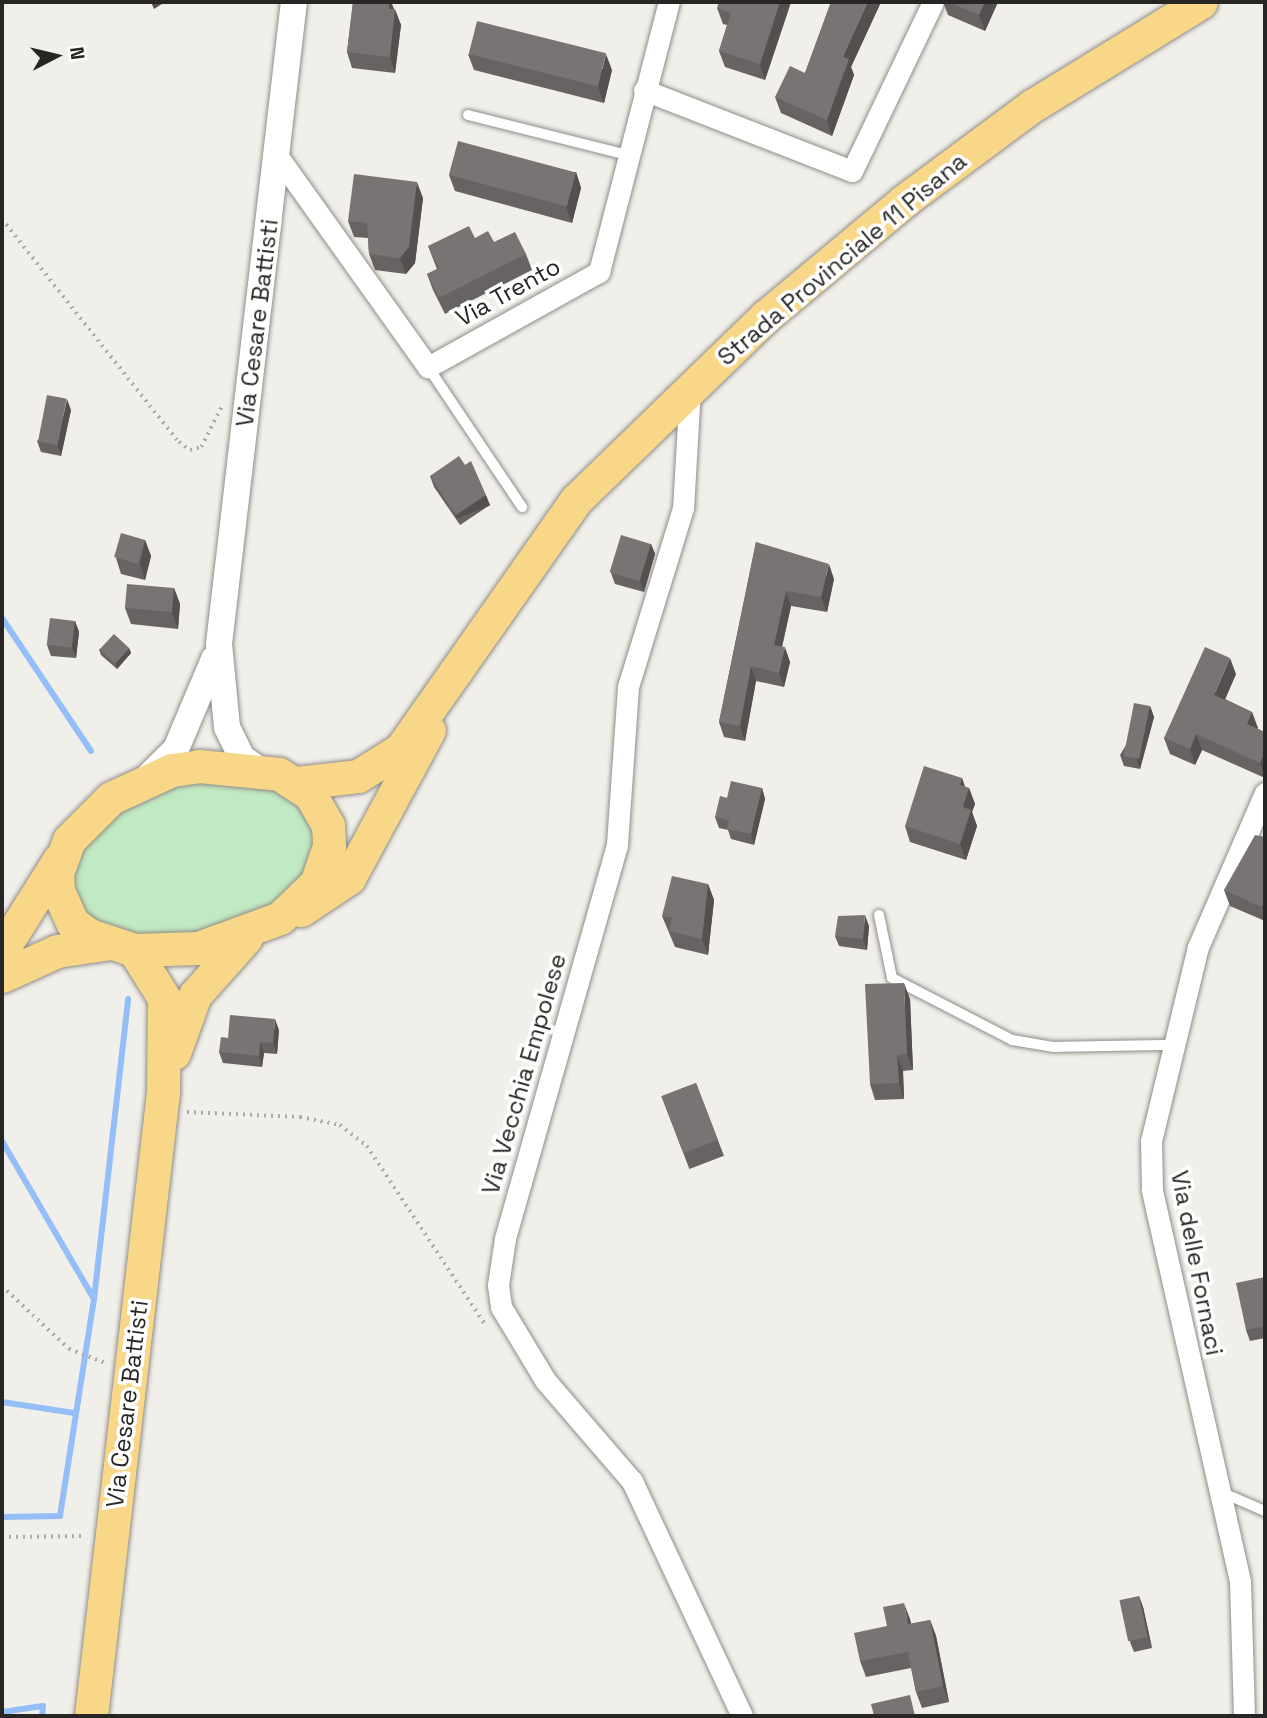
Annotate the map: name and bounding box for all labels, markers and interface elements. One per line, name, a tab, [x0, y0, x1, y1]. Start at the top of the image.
north arrow	[21, 21, 91, 91]
text: N	[64, 46, 91, 61]
street label: Strada Provinciale 11 Pisana	[712, 146, 972, 372]
street label: Via Cesare Battisti	[230, 217, 284, 429]
street label: Via Trento	[450, 251, 566, 333]
street label: Via Vecchia Empolese	[476, 950, 572, 1198]
street label: Via delle Fornaci	[1165, 1168, 1229, 1358]
street label: Via Cesare Battisti	[100, 1298, 154, 1510]

